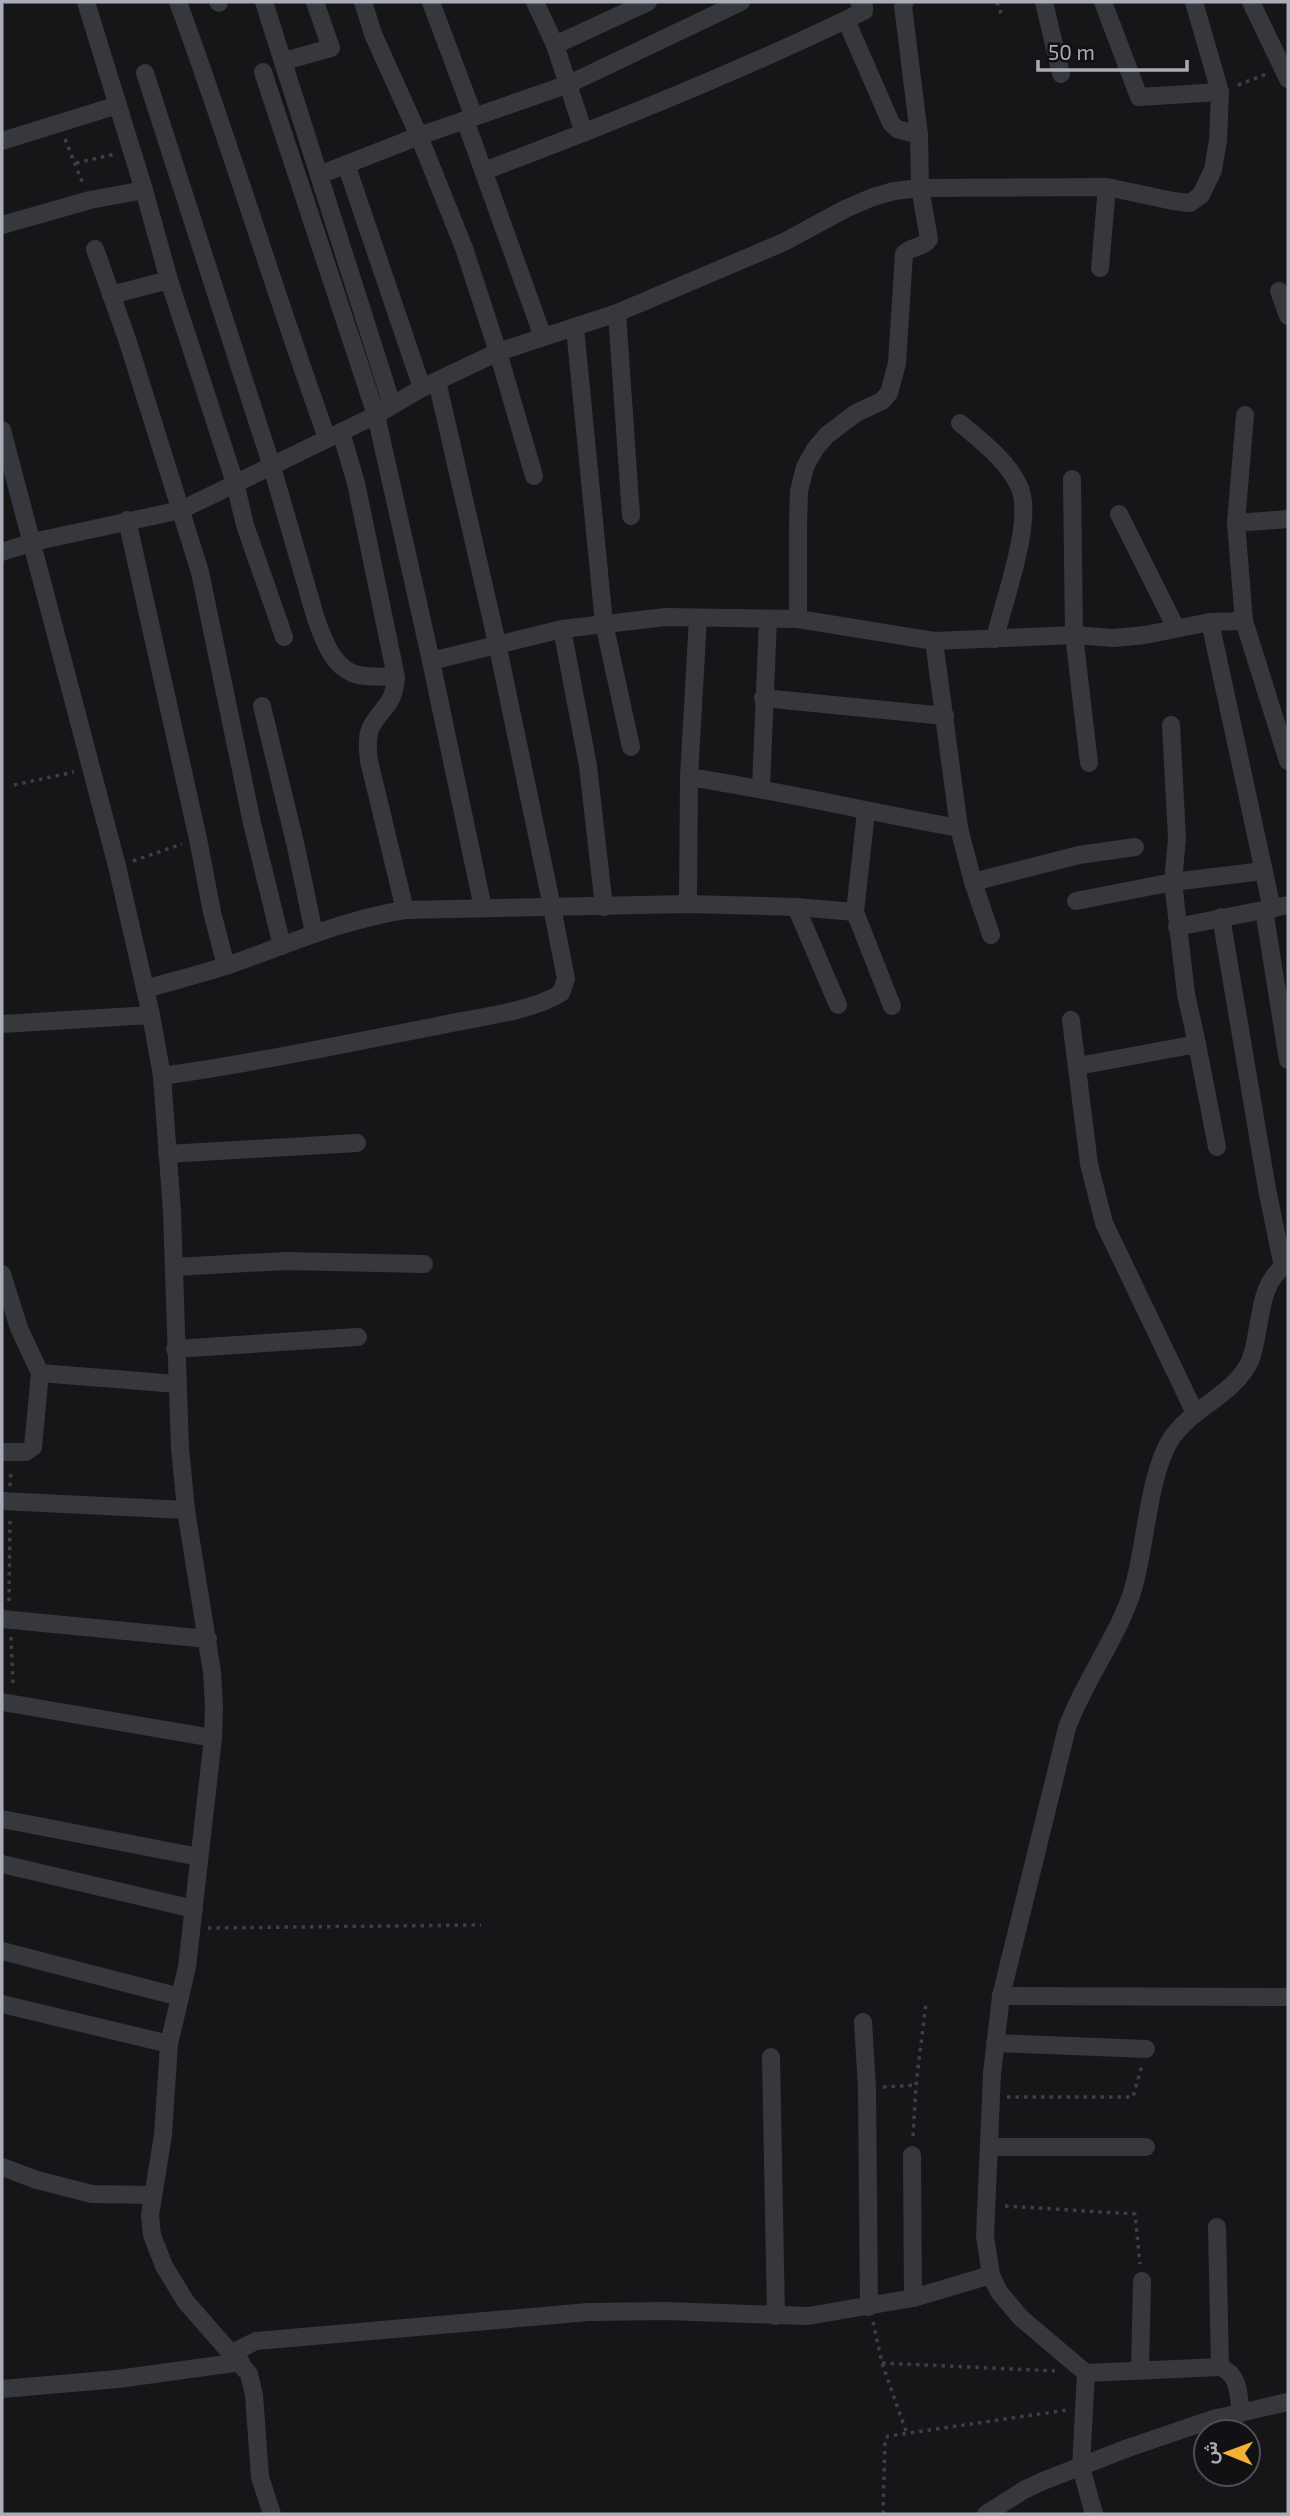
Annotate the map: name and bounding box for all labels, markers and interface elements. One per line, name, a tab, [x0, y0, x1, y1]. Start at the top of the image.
scale bar	[1038, 28, 1187, 72]
text: 50 m	[1048, 39, 1095, 64]
north arrow	[1192, 2418, 1262, 2488]
text: ش	[1198, 2441, 1222, 2464]

